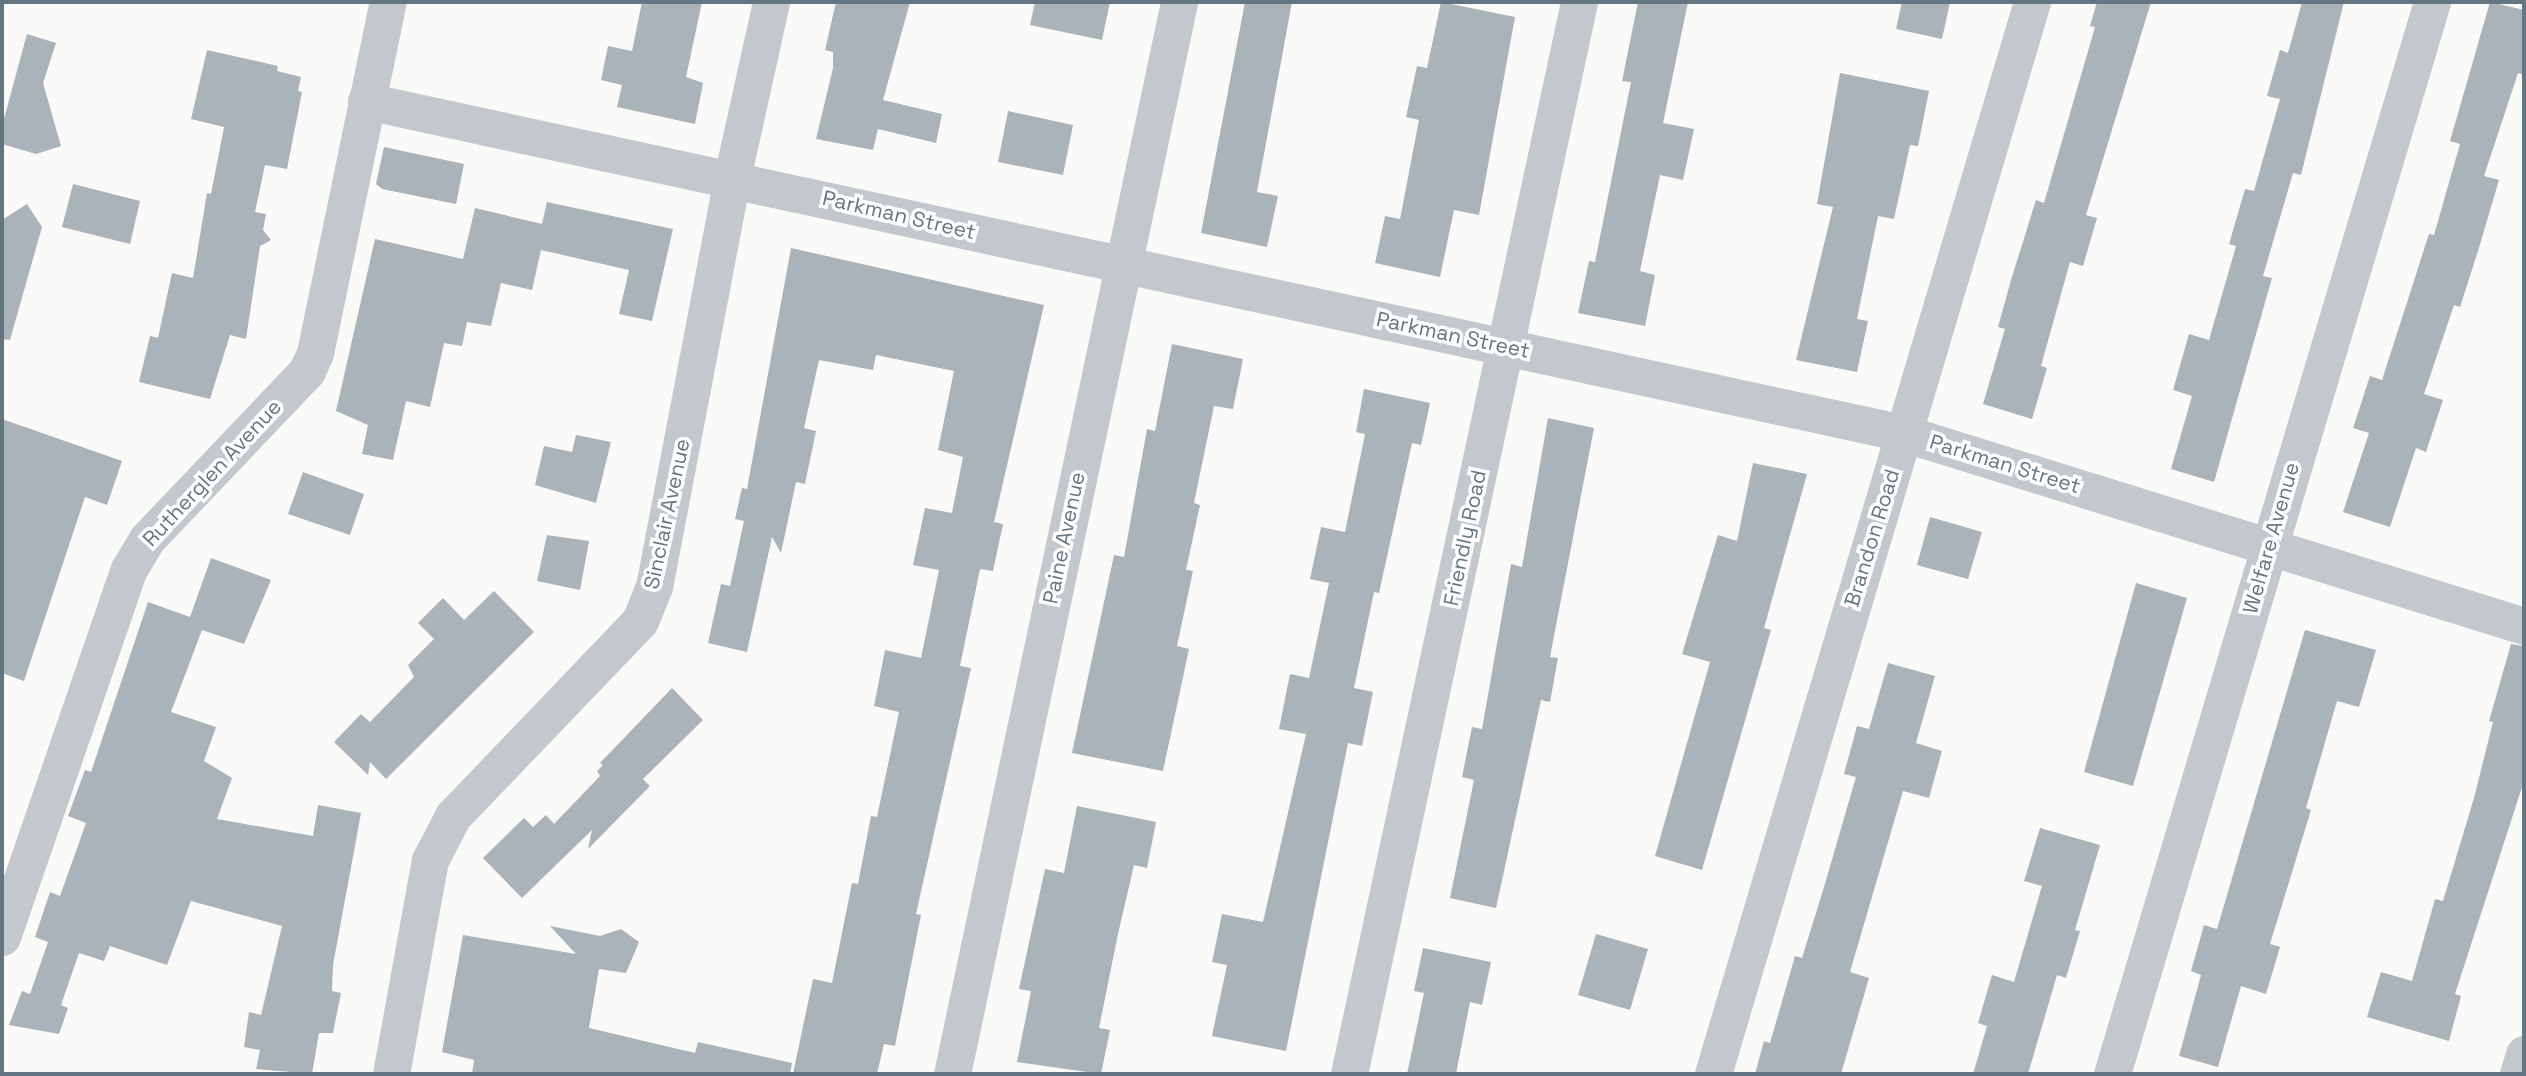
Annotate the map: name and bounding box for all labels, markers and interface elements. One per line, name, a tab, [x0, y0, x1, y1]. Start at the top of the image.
street label: Parkman Street	[820, 185, 978, 245]
street label: Parkman Street	[1374, 306, 1532, 364]
street label: Rutherglen Avenue	[137, 394, 287, 552]
street label: Parkman Street	[1927, 429, 2083, 499]
street label: Sinclair Avenue	[639, 436, 695, 592]
street label: Welfare Avenue	[2237, 459, 2305, 617]
street label: Brandon Road	[1839, 466, 1905, 610]
street label: Friendly Road	[1438, 468, 1492, 608]
street label: Paine Avenue	[1038, 470, 1090, 606]

